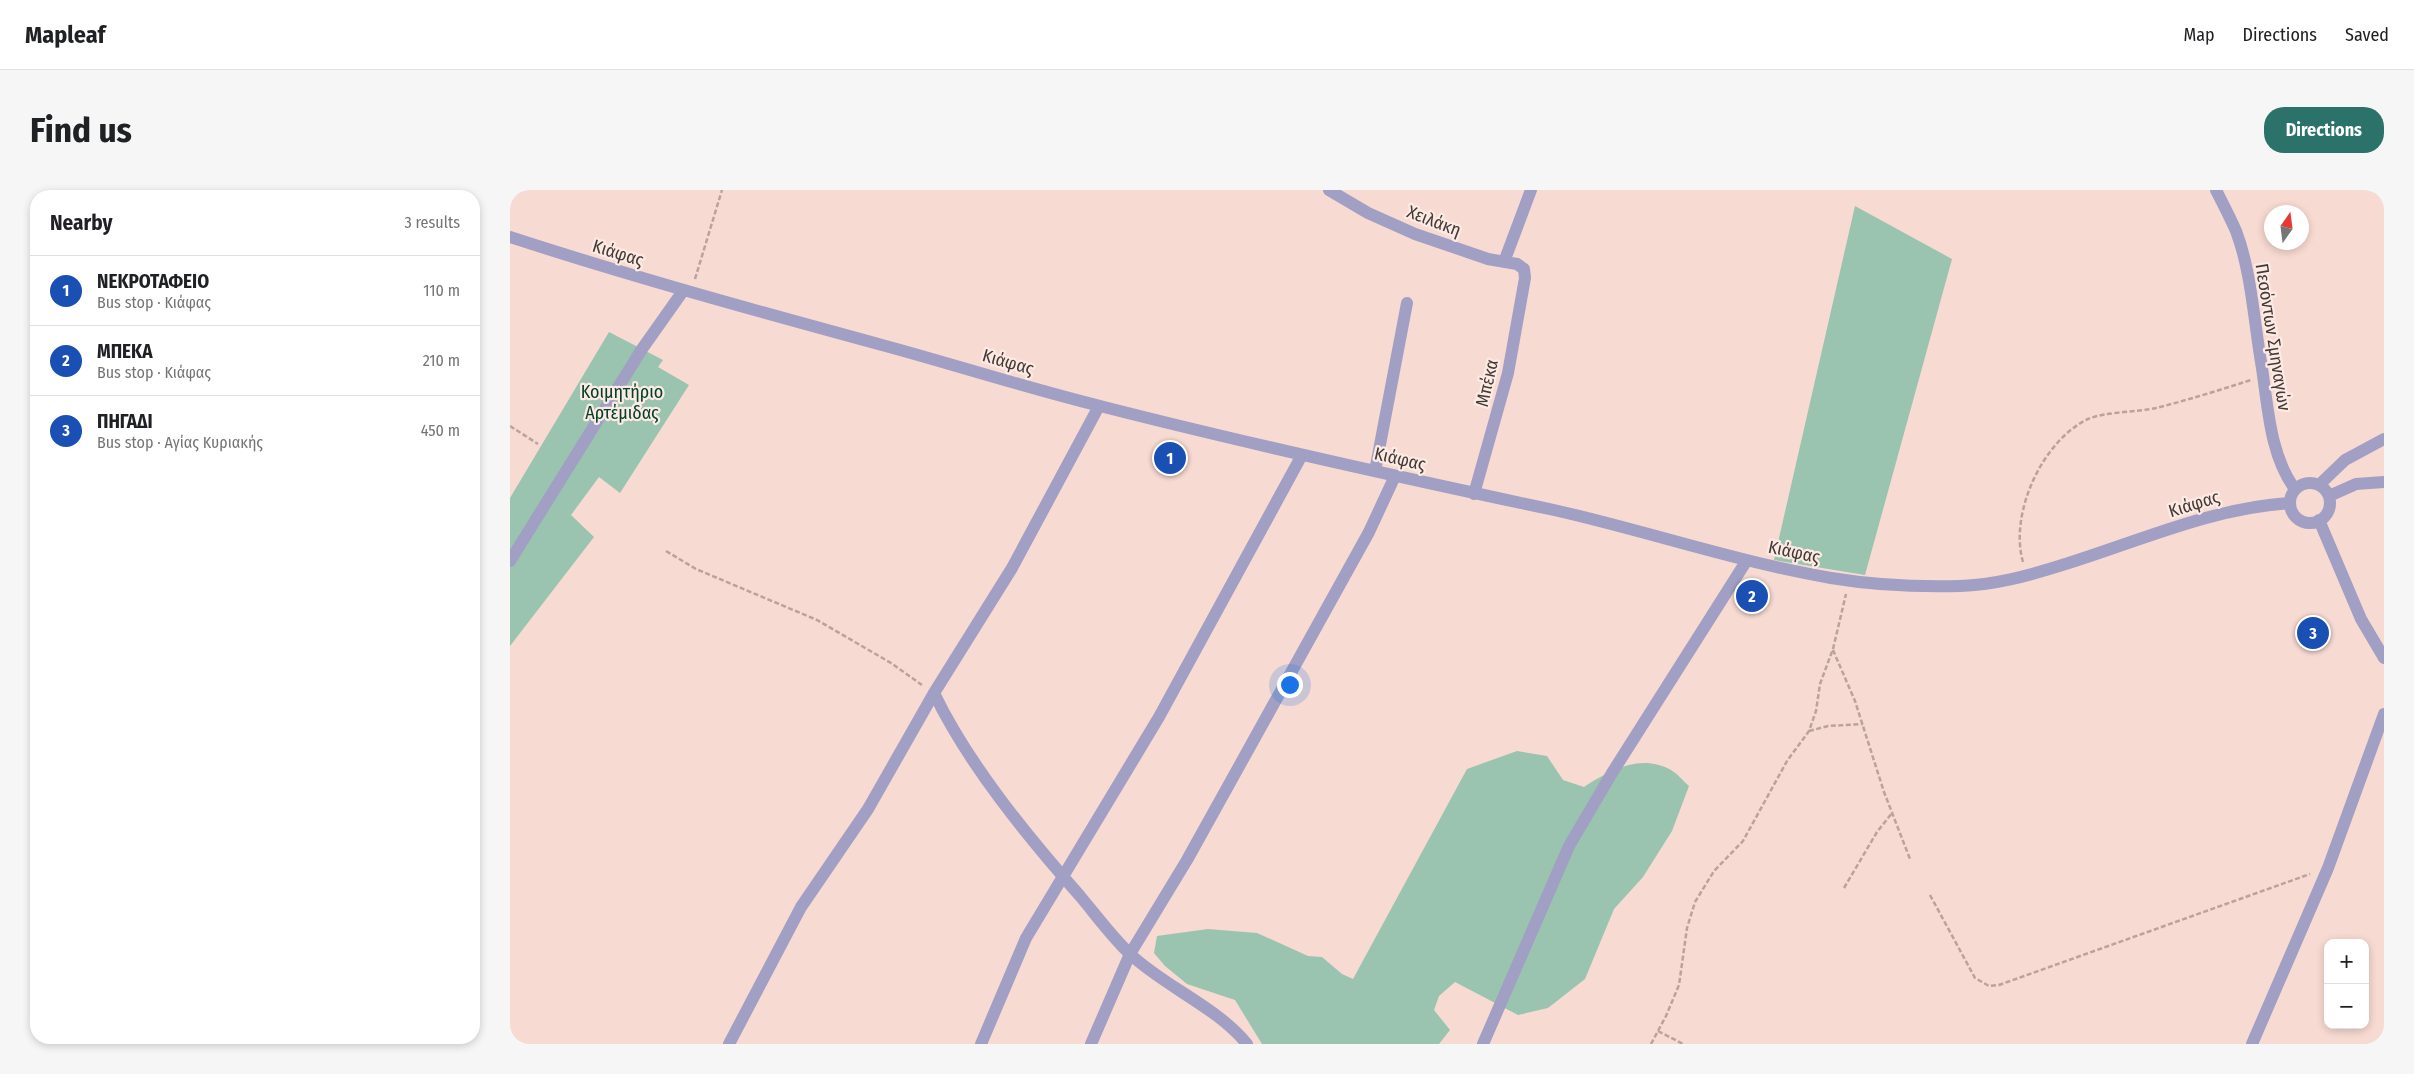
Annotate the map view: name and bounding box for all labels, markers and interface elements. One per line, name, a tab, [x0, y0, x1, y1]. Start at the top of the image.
text: Mapleaf	[25, 21, 105, 49]
text: Map	[2183, 24, 2215, 46]
text: Directions	[2243, 24, 2317, 46]
text: Saved	[2345, 24, 2389, 46]
button: Directions	[2264, 107, 2384, 153]
text: Find us	[30, 109, 132, 151]
street label: Χειλάκη	[1404, 201, 1464, 241]
north arrow	[2264, 205, 2309, 250]
text: Nearby	[50, 210, 112, 236]
text: 3 results	[404, 213, 460, 232]
street label: Κιάφας	[590, 235, 647, 271]
street label: Πεσόντων Σμηναγών	[2250, 262, 2296, 412]
text: ΝΕΚΡΟΤΑΦΕΙΟ	[97, 270, 209, 293]
text: 1	[63, 281, 69, 300]
text: 110 m	[423, 281, 460, 300]
text: Bus stop · Κιάφας	[97, 293, 211, 312]
text: ΜΠΕΚΑ	[97, 340, 152, 363]
street label: Κιάφας	[980, 344, 1037, 380]
text: 2	[62, 351, 70, 370]
text: 210 m	[423, 351, 460, 370]
street label: Μπέκα	[1471, 357, 1503, 409]
text: Bus stop · Κιάφας	[97, 363, 211, 382]
park label: Κοιμητήριο Αρτέμιδας	[581, 381, 663, 424]
text: ΠΗΓΑΔΙ	[97, 410, 153, 433]
text: 3	[62, 421, 70, 440]
text: 450 m	[421, 421, 460, 440]
text: Bus stop · Αγίας Κυριακής	[97, 433, 263, 452]
pin: 1	[1154, 439, 1186, 477]
street label: Κιάφας	[1372, 442, 1428, 476]
street label: Κιάφας	[2166, 486, 2223, 522]
street label: Κιάφας	[1766, 536, 1822, 568]
pin: 2	[1736, 577, 1768, 615]
pin: 3	[2297, 614, 2329, 652]
your location	[1277, 672, 1303, 698]
map controls	[2324, 939, 2369, 1029]
button: +	[2324, 939, 2369, 984]
button: −	[2324, 984, 2369, 1029]

